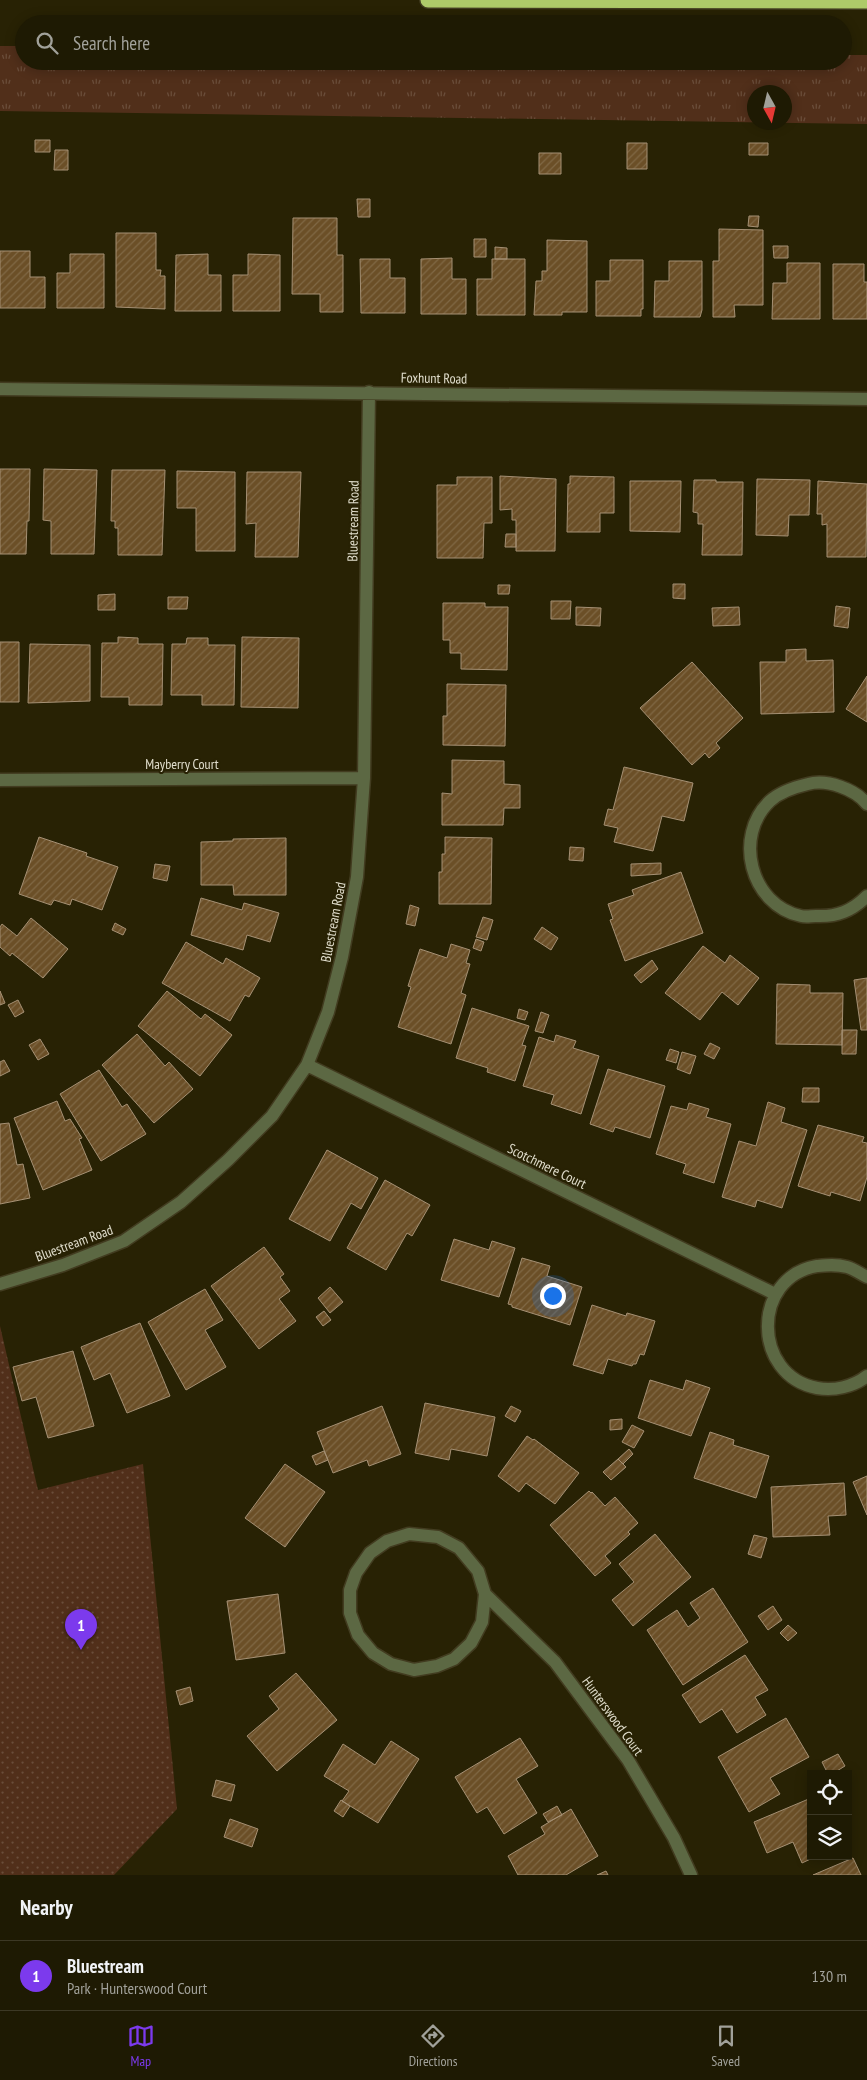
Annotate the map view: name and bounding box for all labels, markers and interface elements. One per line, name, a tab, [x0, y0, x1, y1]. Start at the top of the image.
search box	[15, 15, 852, 70]
icon: search	[33, 29, 61, 57]
text: Search here	[73, 31, 150, 55]
north arrow	[747, 85, 792, 130]
street label: Foxhunt Road	[401, 368, 467, 388]
street label: Bluestream Road	[343, 480, 363, 562]
street label: Mayberry Court	[145, 755, 219, 773]
street label: Bluestream Road	[316, 880, 350, 964]
street label: Scotchmere Court	[505, 1139, 589, 1193]
street label: Bluestream Road	[33, 1221, 115, 1265]
your location	[540, 1283, 566, 1309]
pin: 1	[65, 1609, 97, 1650]
street label: Hunterswood Court	[578, 1673, 648, 1759]
map controls	[807, 1770, 852, 1860]
button: locate	[807, 1770, 852, 1815]
button: layers	[807, 1815, 852, 1860]
text: Nearby	[20, 1894, 73, 1921]
text: Bluestream	[67, 1954, 144, 1978]
text: 1	[32, 1966, 40, 1986]
text: 130 m	[812, 1966, 847, 1986]
text: Park · Hunterswood Court	[67, 1978, 207, 1998]
tab: Map	[127, 2022, 155, 2070]
tab: Directions	[409, 2022, 457, 2070]
tab: Saved	[711, 2022, 740, 2070]

